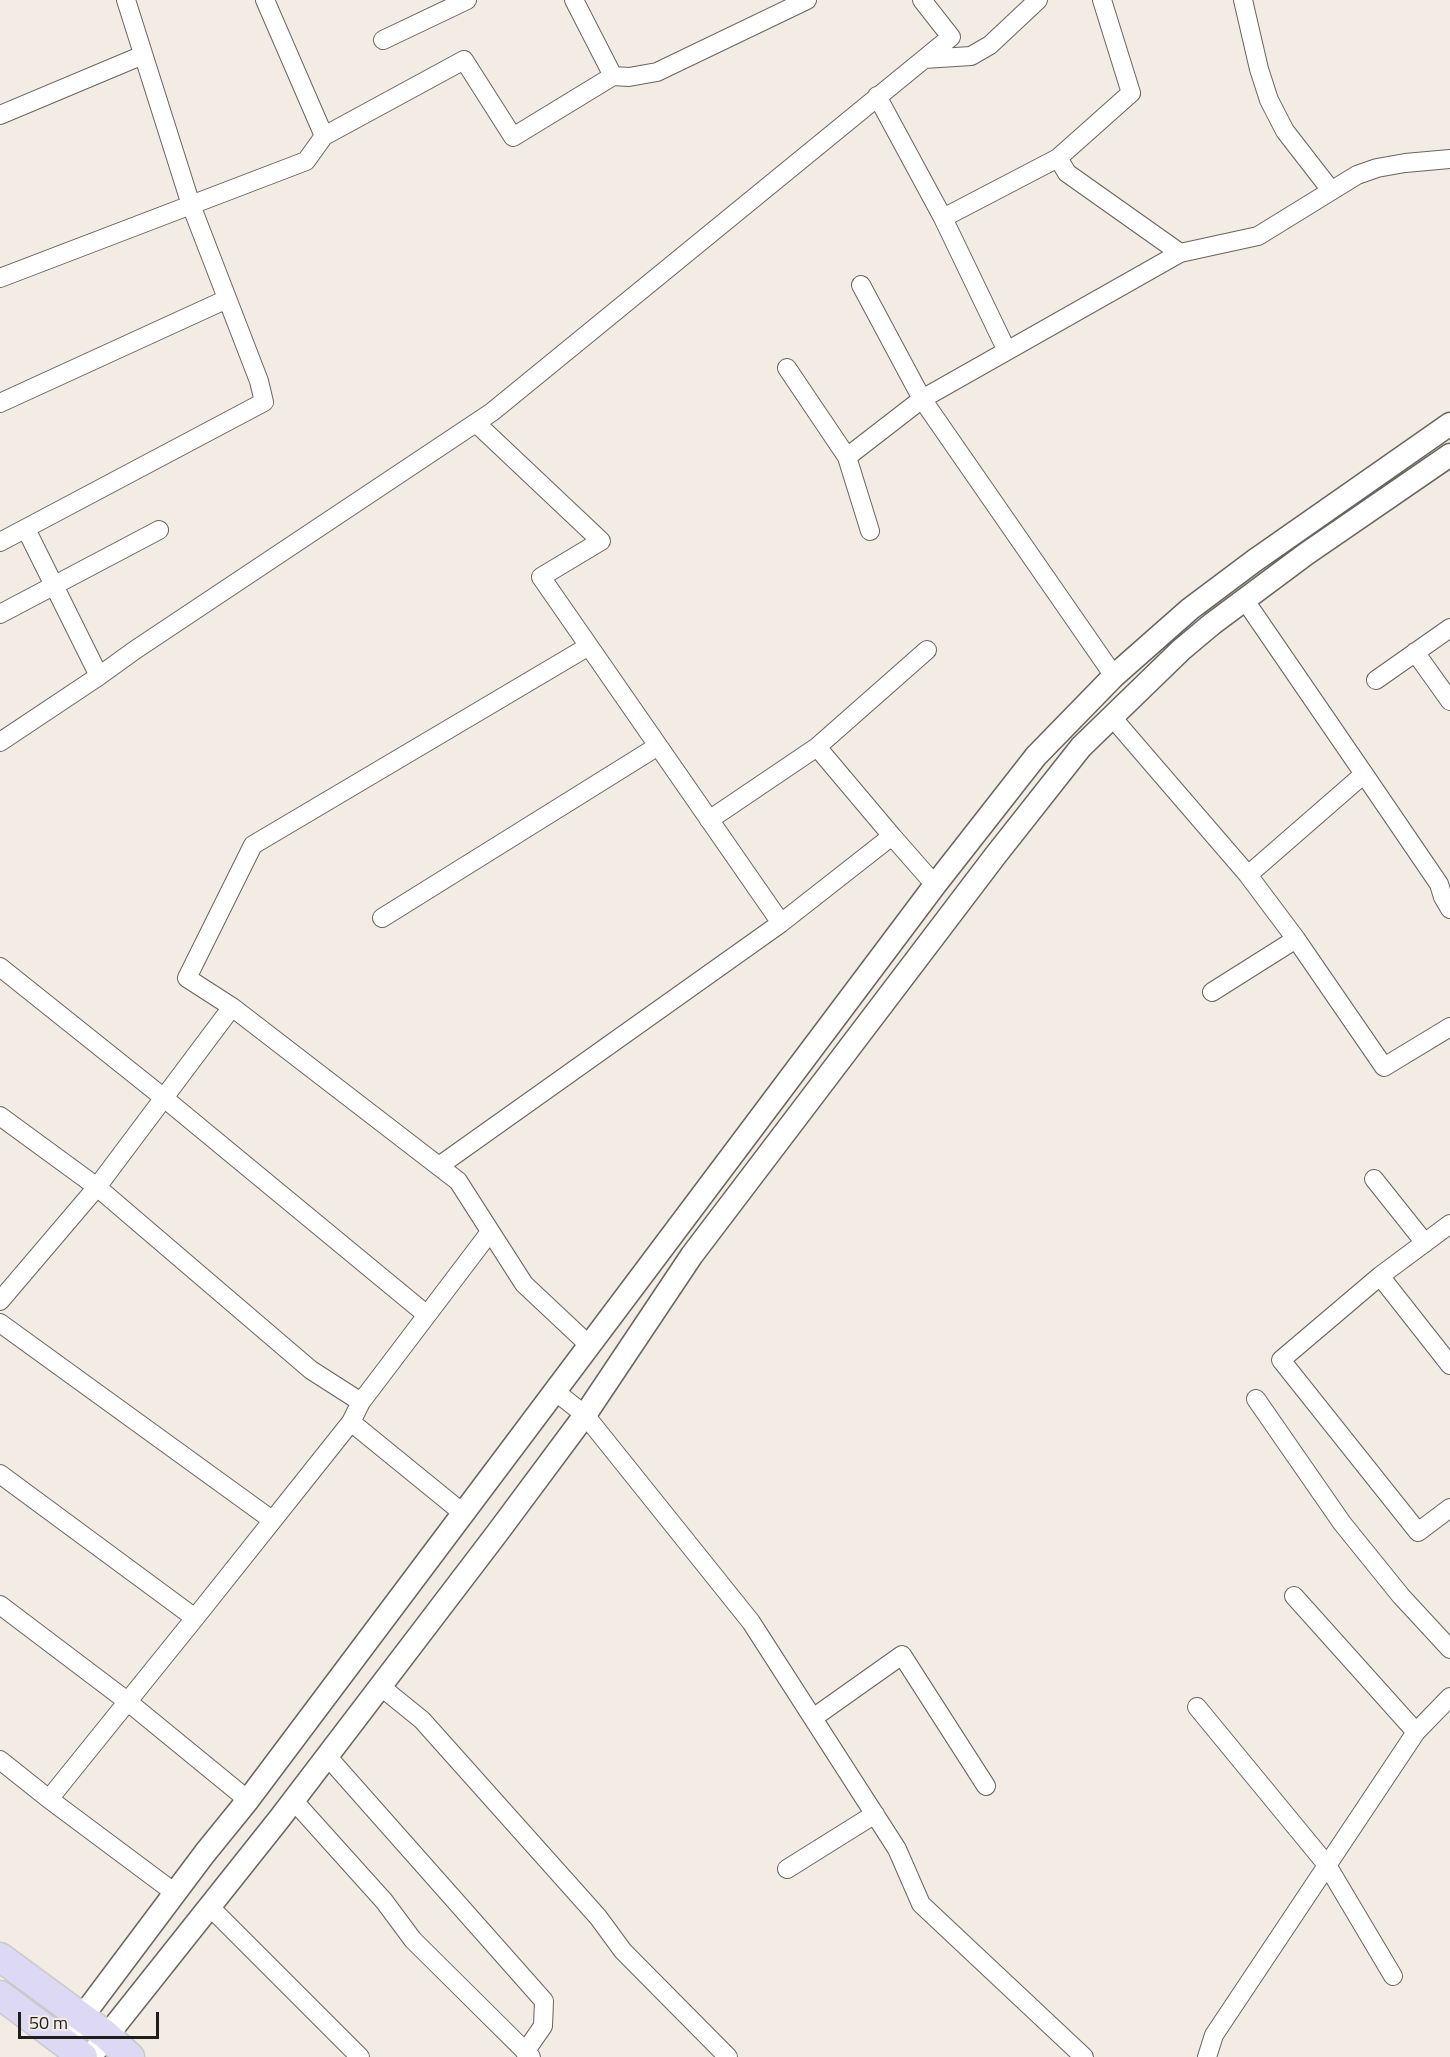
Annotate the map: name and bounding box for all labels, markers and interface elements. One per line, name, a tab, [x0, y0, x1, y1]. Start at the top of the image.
scale bar	[21, 2000, 162, 2038]
text: 50 m	[29, 2009, 68, 2036]

